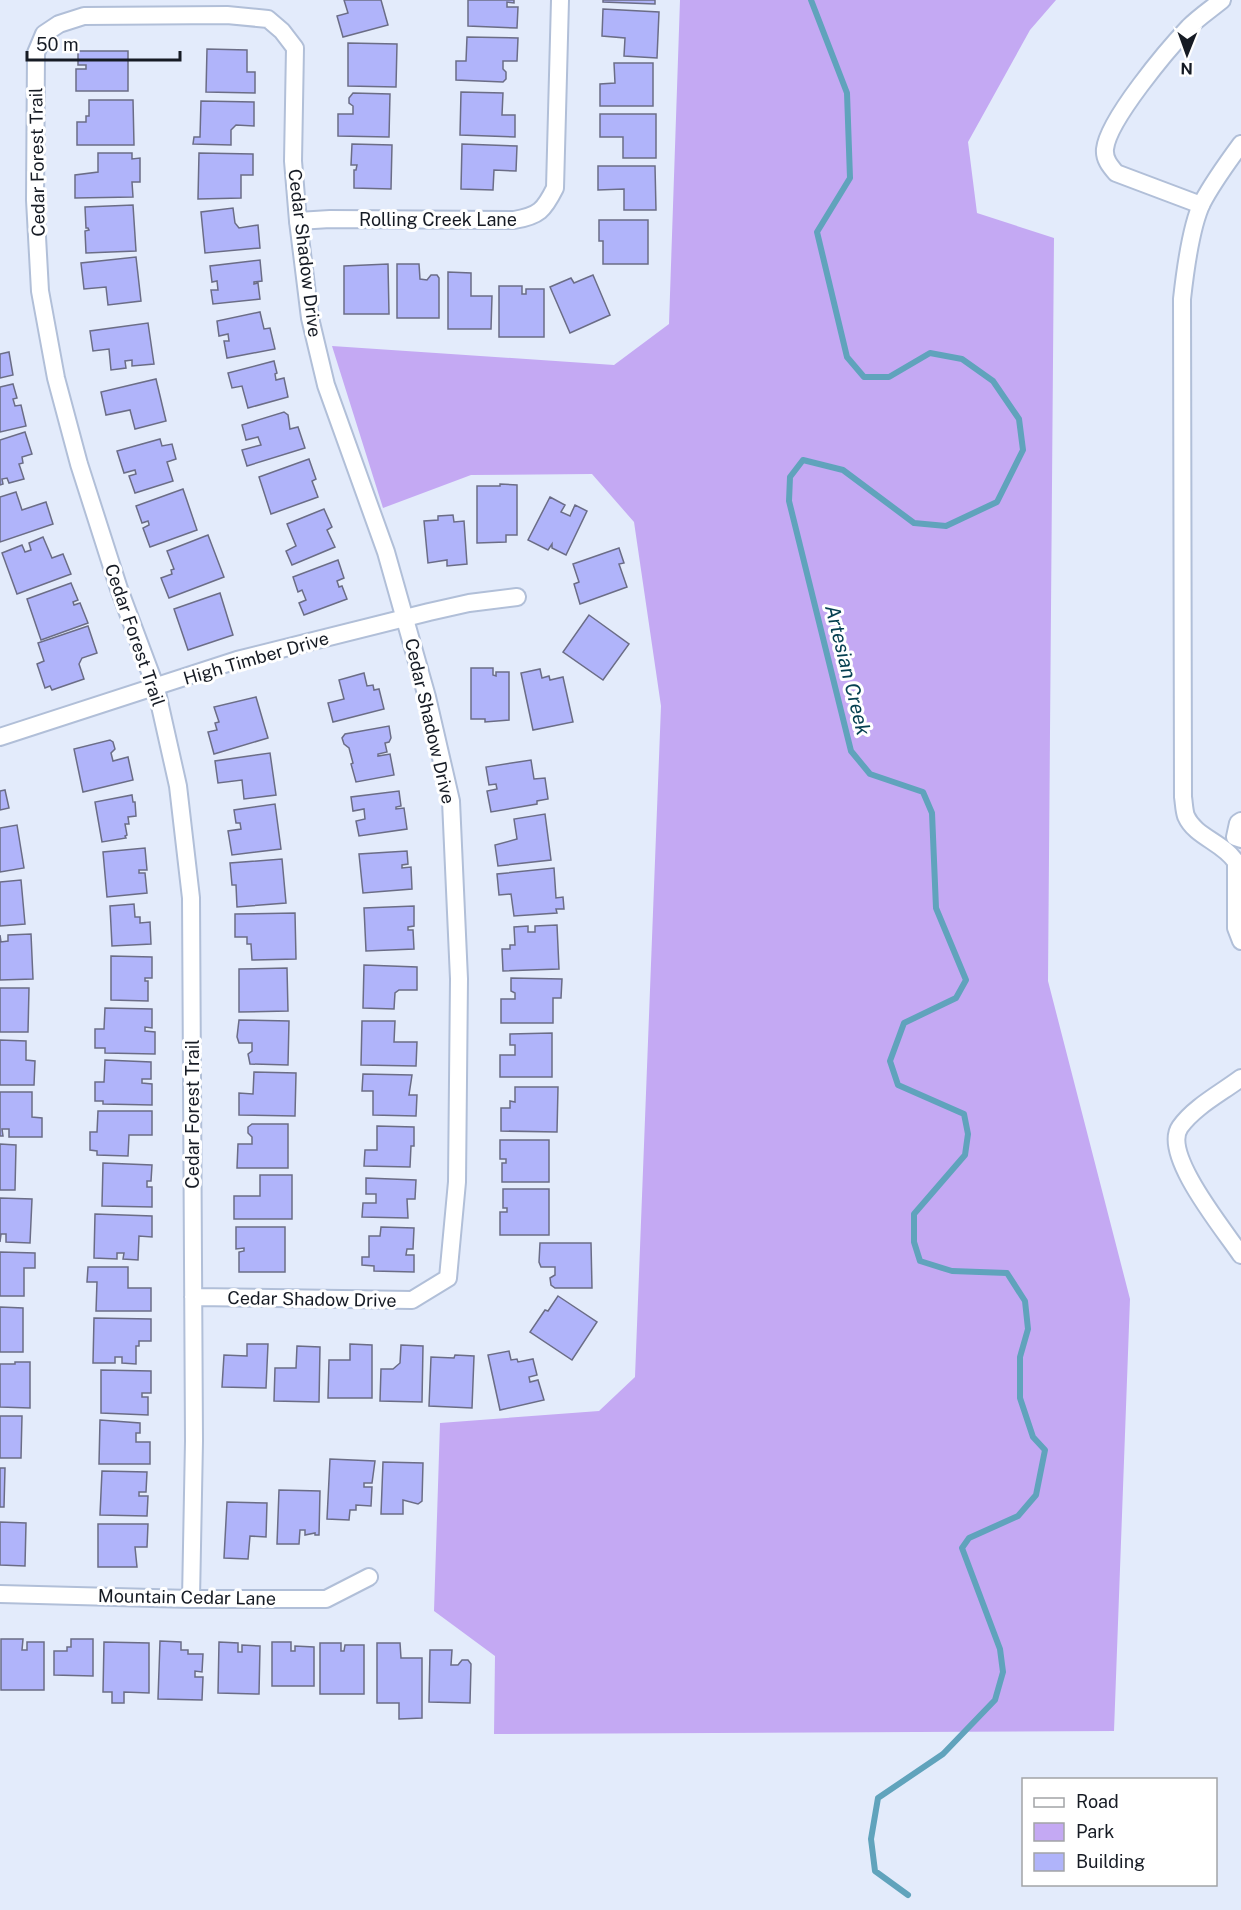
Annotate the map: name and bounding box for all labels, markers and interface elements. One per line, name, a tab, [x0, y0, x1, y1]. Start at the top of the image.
scale bar	[27, 24, 180, 62]
north arrow	[1157, 24, 1217, 84]
text: 50 m	[36, 34, 79, 55]
text: N	[1180, 59, 1193, 78]
street label: Cedar Forest Trail	[25, 87, 49, 237]
street label: Cedar Shadow Drive	[284, 168, 326, 338]
street label: Rolling Creek Lane	[359, 209, 517, 230]
street label: Cedar Forest Trail	[101, 561, 169, 709]
water label: Artesian Creek	[820, 602, 876, 738]
street label: High Timber Drive	[181, 627, 331, 689]
street label: Cedar Shadow Drive	[401, 636, 459, 806]
street label: Cedar Forest Trail	[182, 1039, 203, 1189]
street label: Cedar Shadow Drive	[227, 1287, 397, 1311]
street label: Mountain Cedar Lane	[98, 1585, 276, 1609]
legend	[1022, 1778, 1217, 1886]
text: Road	[1076, 1791, 1119, 1812]
text: Park	[1076, 1821, 1114, 1842]
text: Building	[1076, 1851, 1145, 1872]

